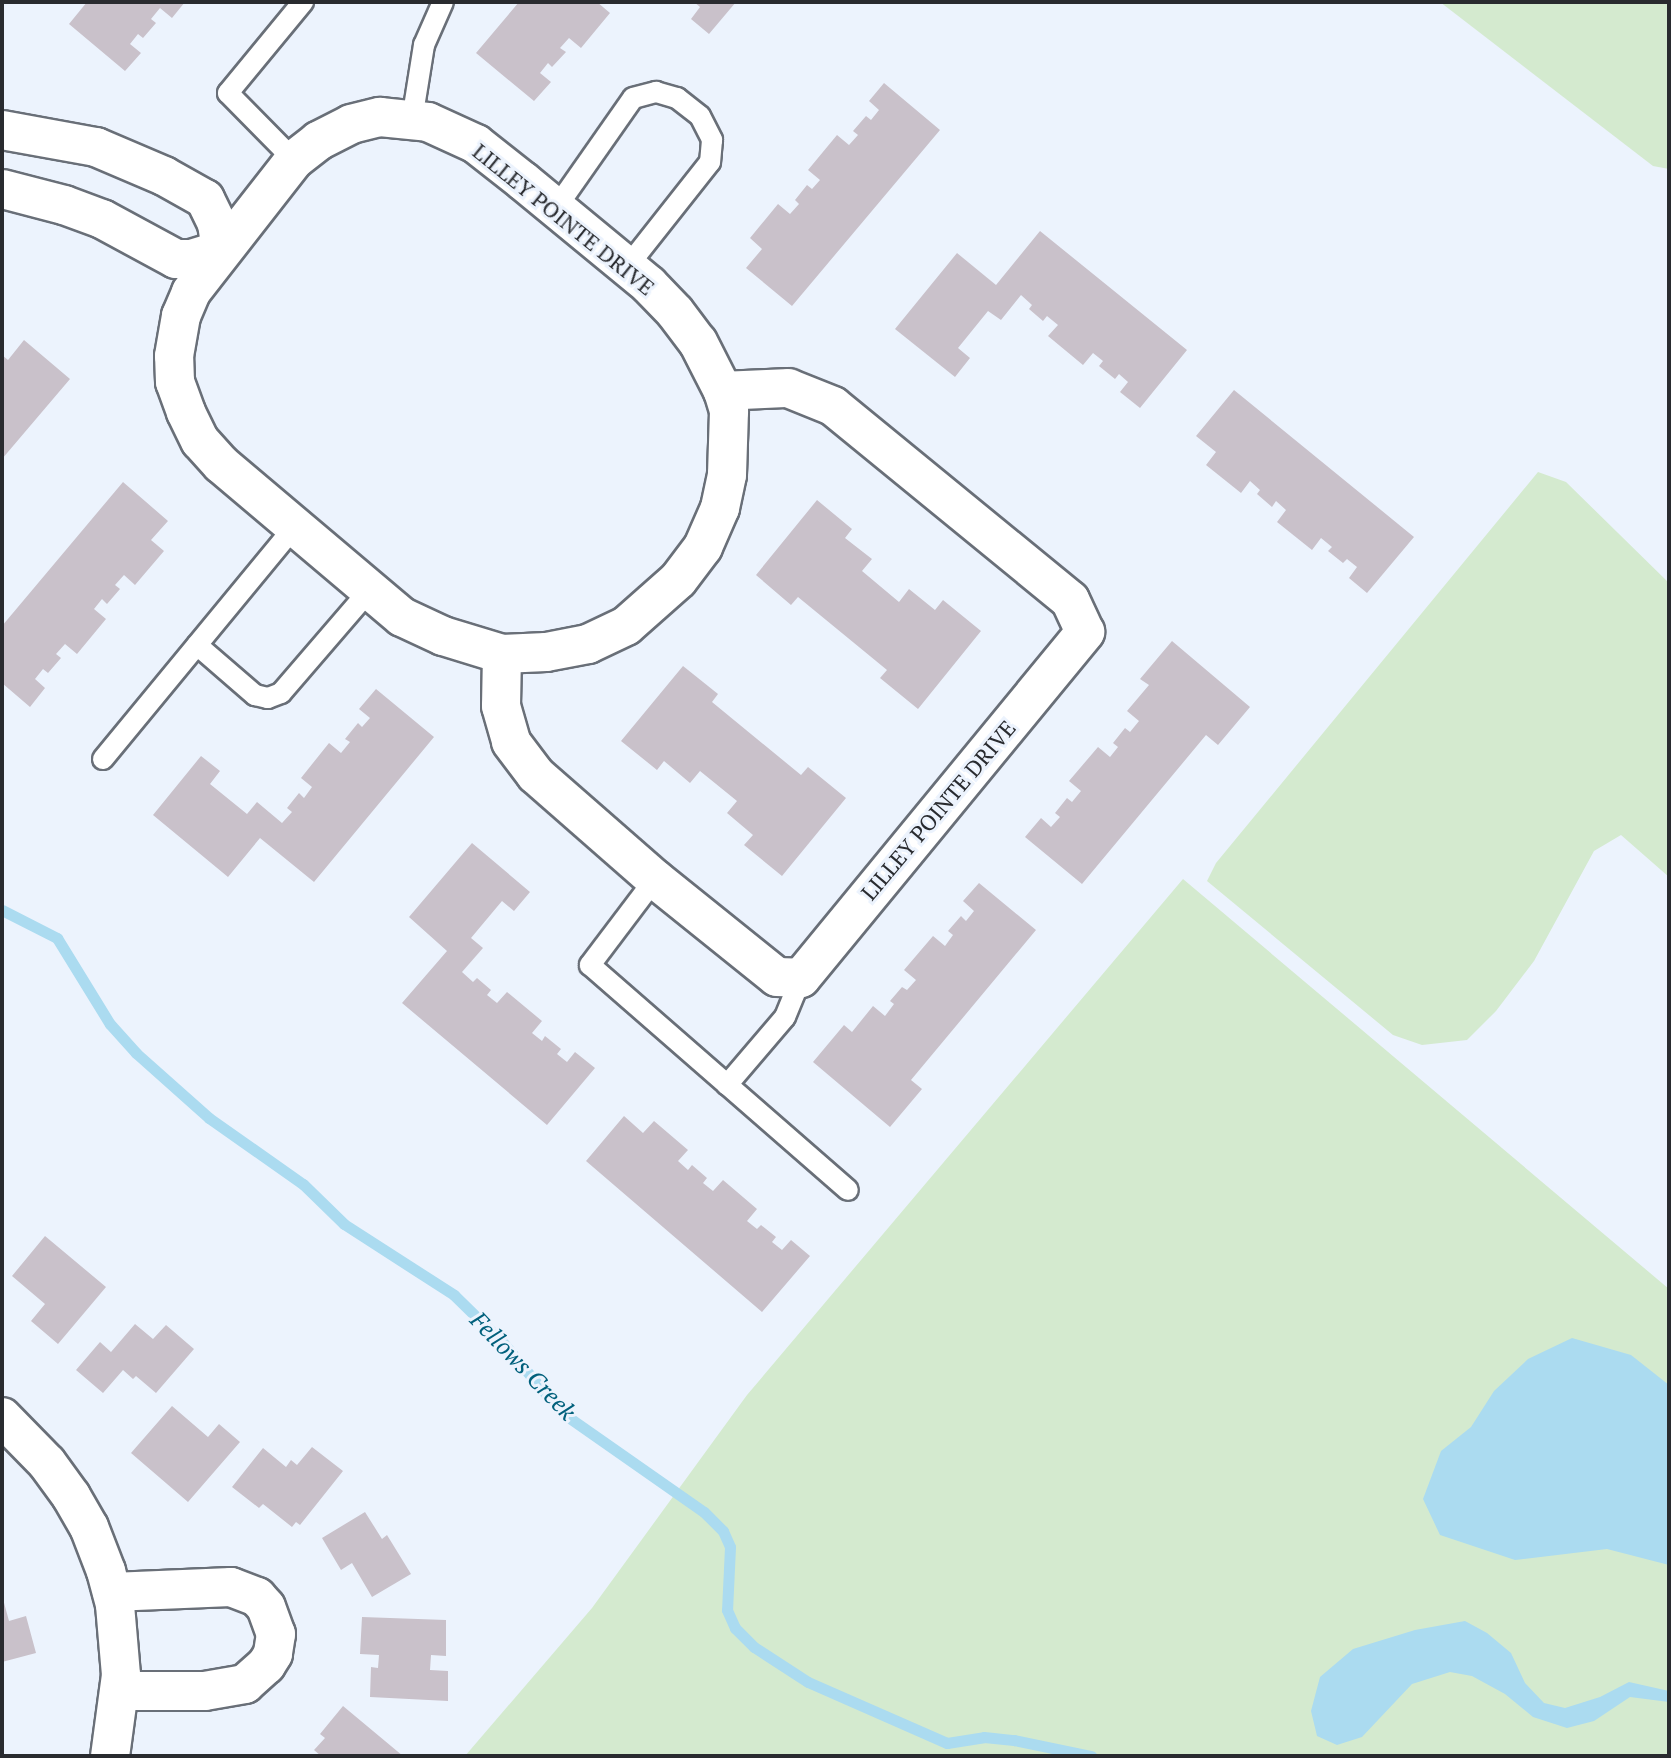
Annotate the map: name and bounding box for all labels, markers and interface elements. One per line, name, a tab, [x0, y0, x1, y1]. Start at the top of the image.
street label: LILLEY POINTE DRIVE	[468, 138, 660, 300]
street label: LILLEY POINTE DRIVE	[855, 715, 1021, 905]
water label: Fellows Creek	[464, 1306, 582, 1426]

